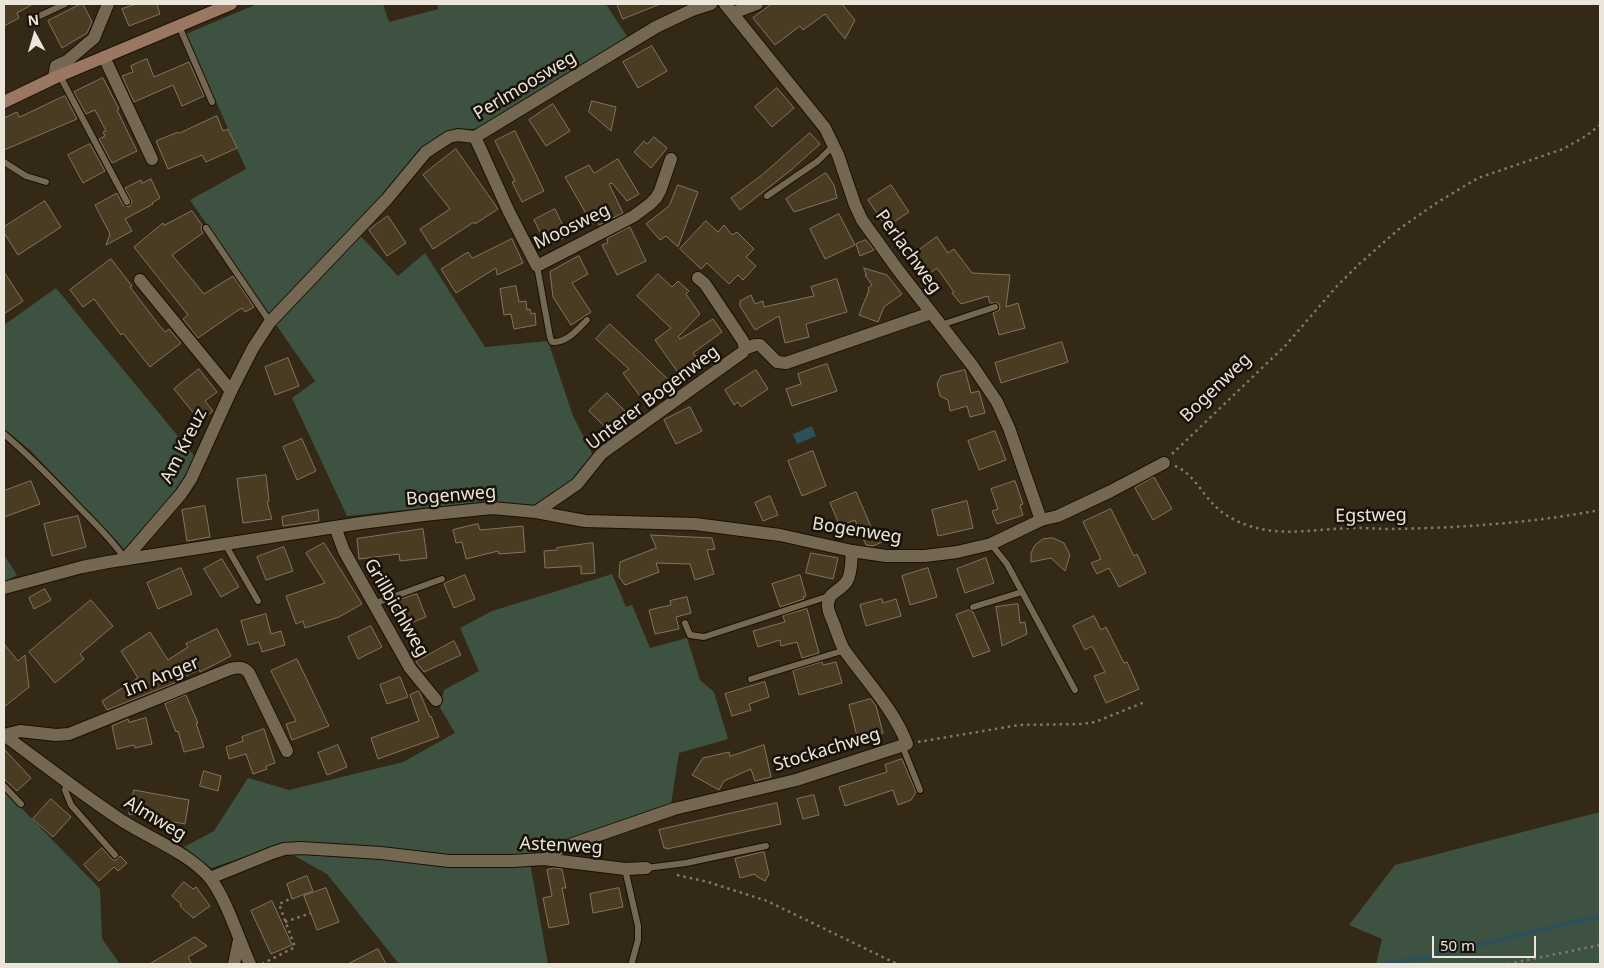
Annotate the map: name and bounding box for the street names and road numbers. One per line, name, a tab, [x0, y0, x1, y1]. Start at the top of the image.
street label: Perlmoosweg	[470, 47, 580, 125]
street label: Moosweg	[530, 199, 614, 255]
street label: Perlachweg	[870, 206, 946, 298]
street label: Unterer Bogenweg	[582, 341, 724, 455]
street label: Bogenweg	[1176, 349, 1256, 427]
street label: Am Kreuz	[156, 405, 212, 487]
street label: Bogenweg	[405, 481, 497, 511]
street label: Egstweg	[1335, 505, 1407, 527]
street label: Bogenweg	[811, 513, 903, 549]
street label: Grillbichlweg	[359, 555, 433, 661]
street label: Im Anger	[121, 652, 203, 702]
street label: Stockachweg	[771, 723, 883, 777]
street label: Almweg	[120, 792, 190, 846]
street label: Astenweg	[519, 833, 603, 859]

